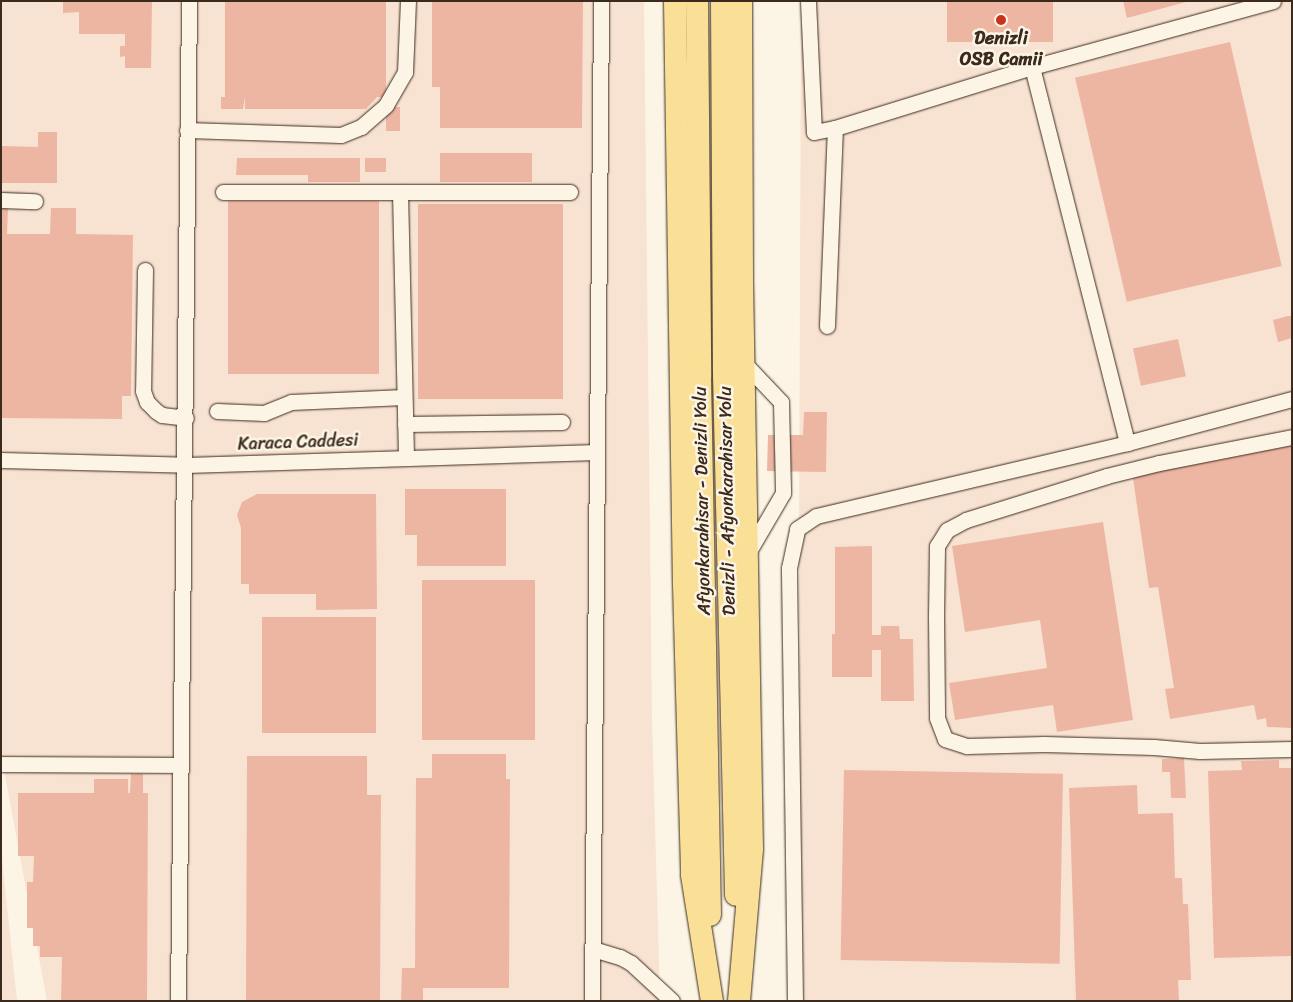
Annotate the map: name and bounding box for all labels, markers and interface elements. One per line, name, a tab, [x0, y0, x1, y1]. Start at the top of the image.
marker: Denizli OSB Camii	[995, 14, 1007, 26]
place label: Denizli OSB Camii	[959, 28, 1043, 70]
street label: Afyonkarahisar - Denizli Yolu	[689, 386, 715, 616]
street label: Denizli - Afyonkarahisar Yolu	[714, 386, 740, 616]
street label: Karaca Caddesi	[238, 429, 358, 455]

